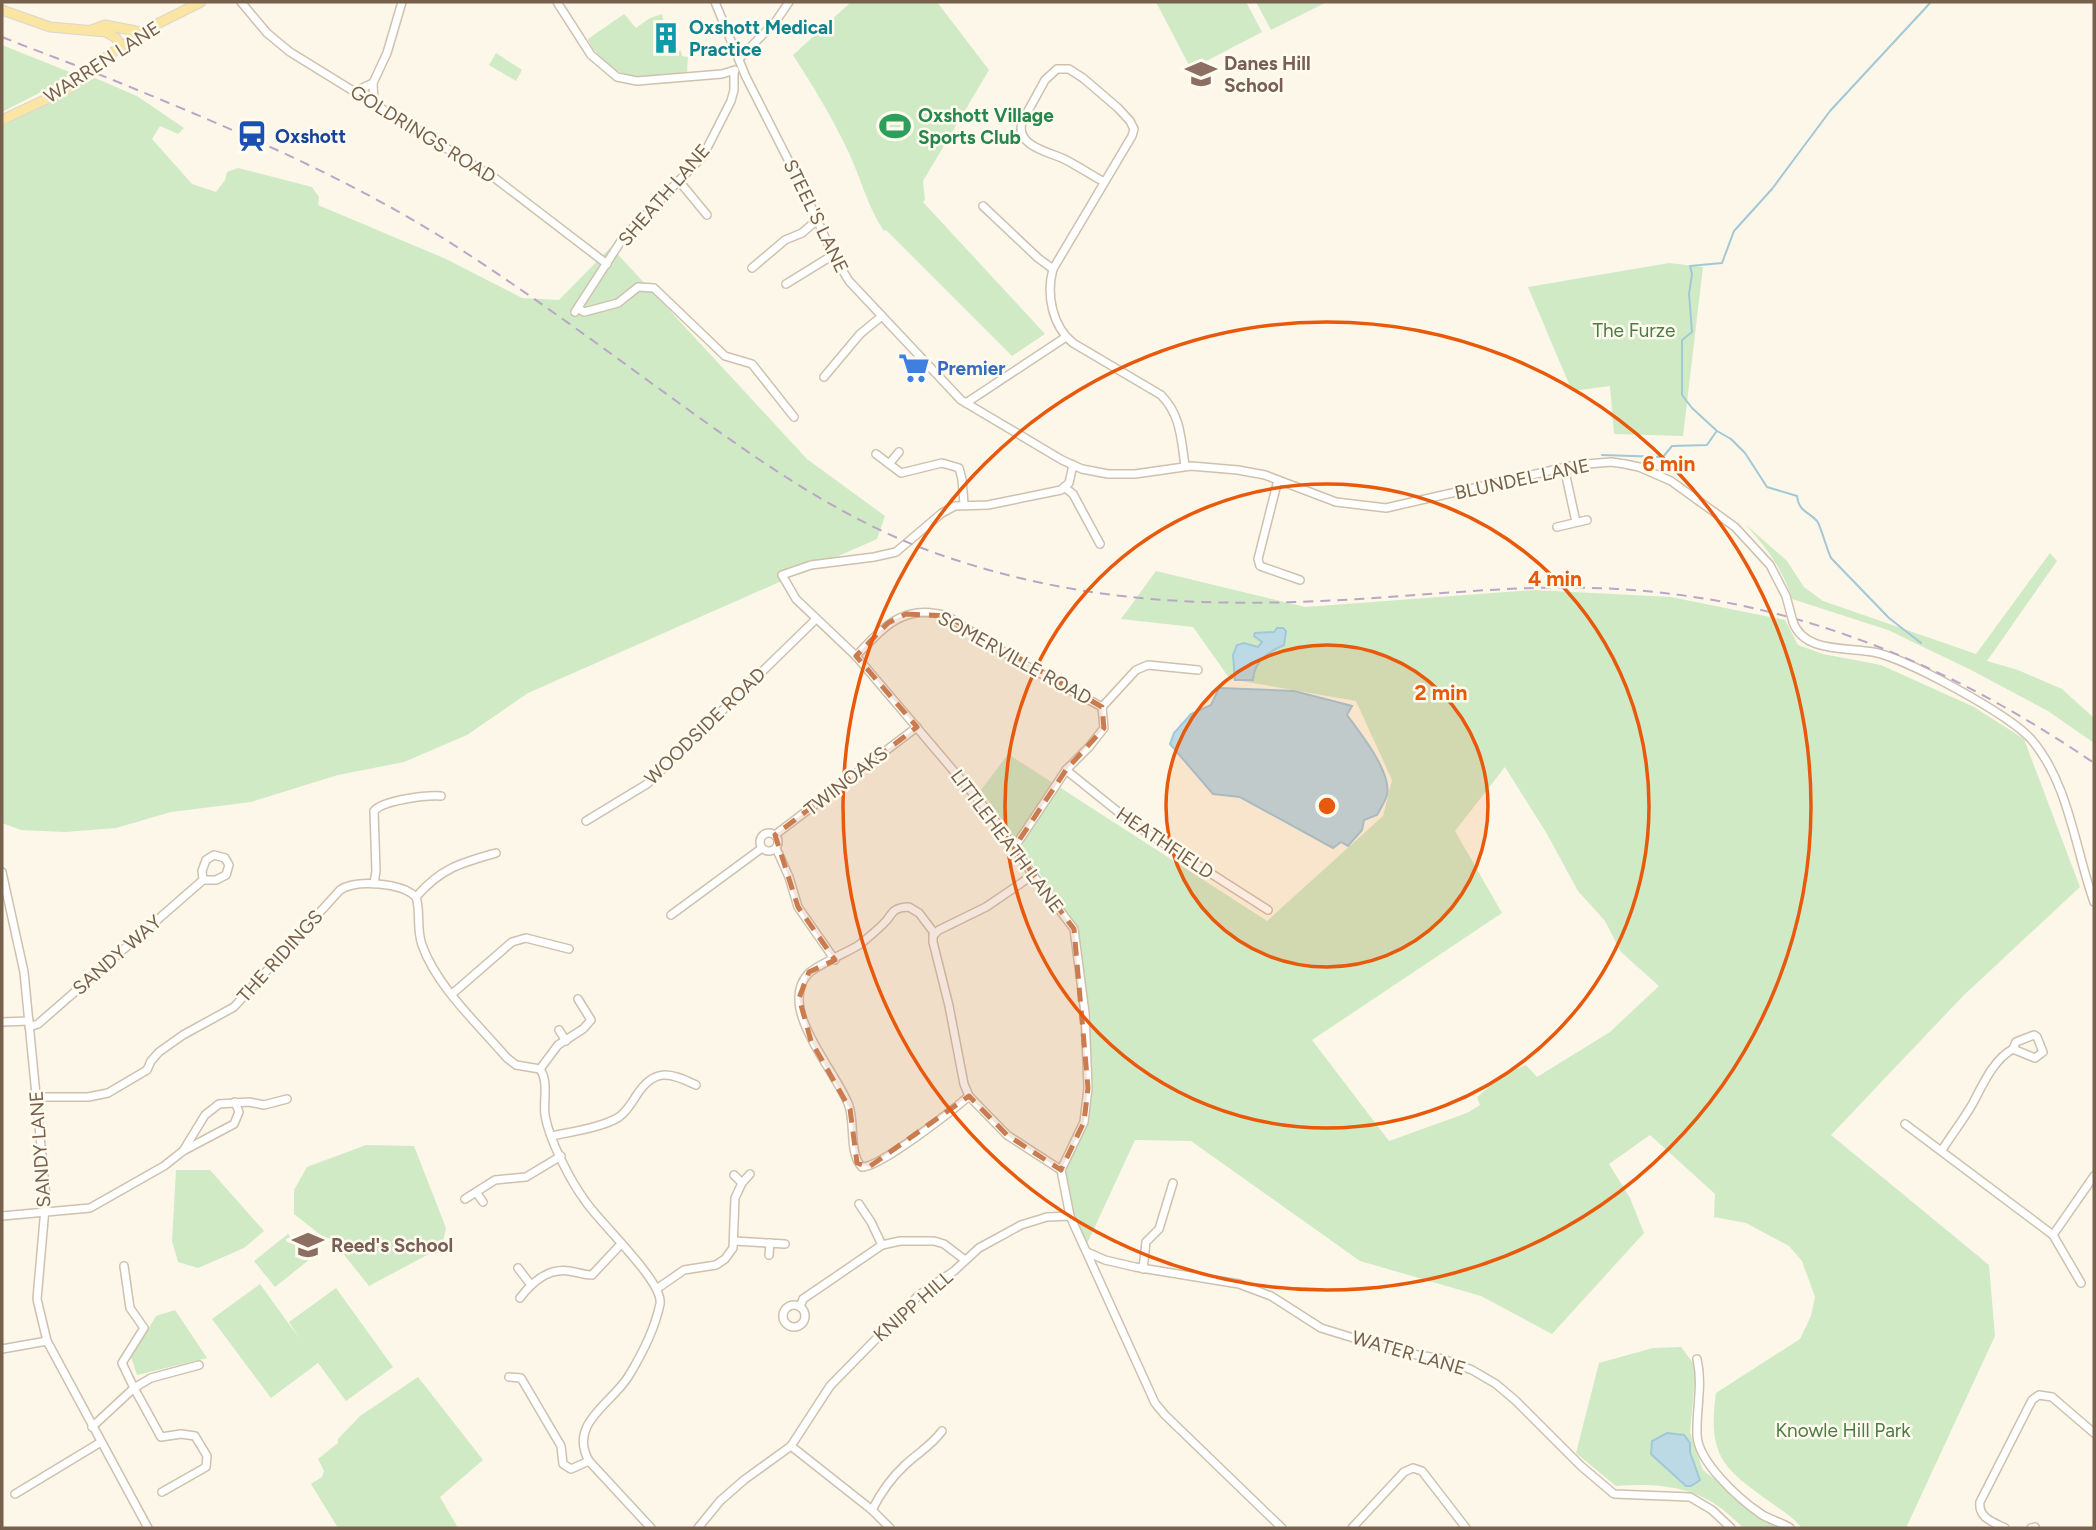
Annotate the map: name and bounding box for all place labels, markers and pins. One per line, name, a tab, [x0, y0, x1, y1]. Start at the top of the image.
place label: Oxshott Medical Practice	[689, 16, 833, 61]
building icon: Oxshott Medical Practice	[649, 21, 683, 55]
place label: Danes Hill School	[1224, 52, 1311, 97]
school or university icon: Danes Hill School	[1184, 57, 1218, 91]
place label: Oxshott Village Sports Club	[918, 104, 1054, 149]
sports icon: Oxshott Village Sports Club	[878, 109, 912, 143]
station icon: Oxshott	[235, 119, 269, 153]
place label: Oxshott	[275, 125, 346, 148]
supermarket icon: Premier	[897, 351, 931, 385]
place label: Premier	[937, 357, 1005, 380]
centre of rings	[1315, 794, 1339, 818]
school or university icon: Reed's School	[291, 1228, 325, 1262]
place label: Reed's School	[331, 1234, 453, 1257]

